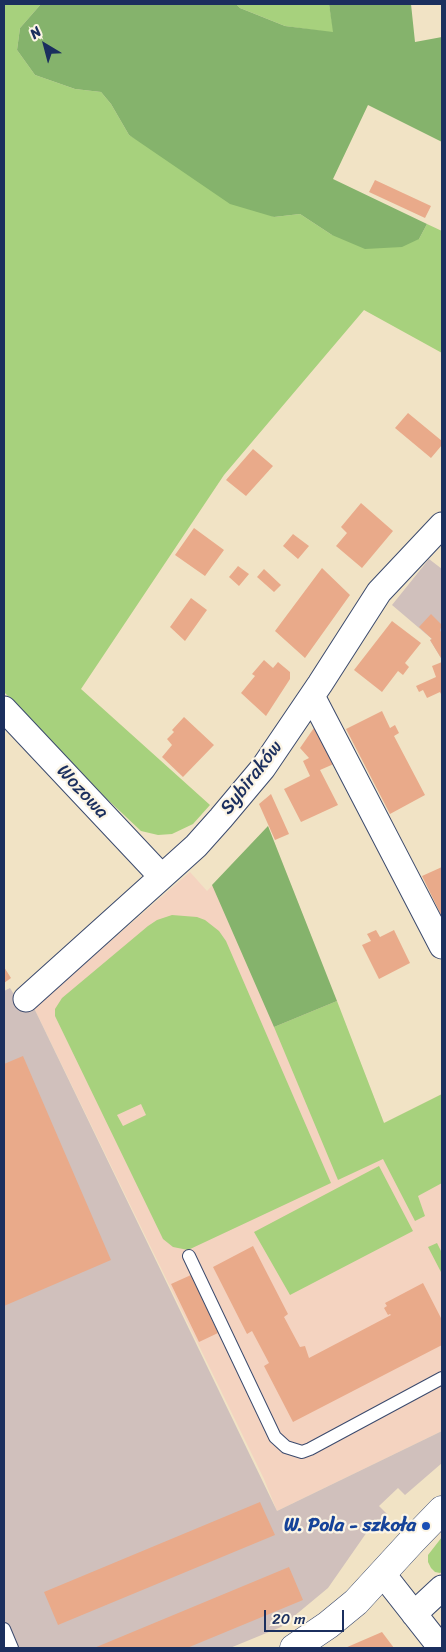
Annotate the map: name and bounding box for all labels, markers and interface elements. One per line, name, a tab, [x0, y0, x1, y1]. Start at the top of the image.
north arrow	[20, 20, 70, 70]
text: N	[24, 20, 47, 46]
street label: Sybiraków	[216, 737, 288, 819]
street label: Wozowa	[51, 760, 113, 824]
place label: W. Pola - szkoła	[284, 1515, 416, 1537]
marker: W. Pola - szkoła	[420, 1520, 432, 1532]
scale bar	[266, 1600, 346, 1632]
text: 20 m	[272, 1606, 306, 1632]

